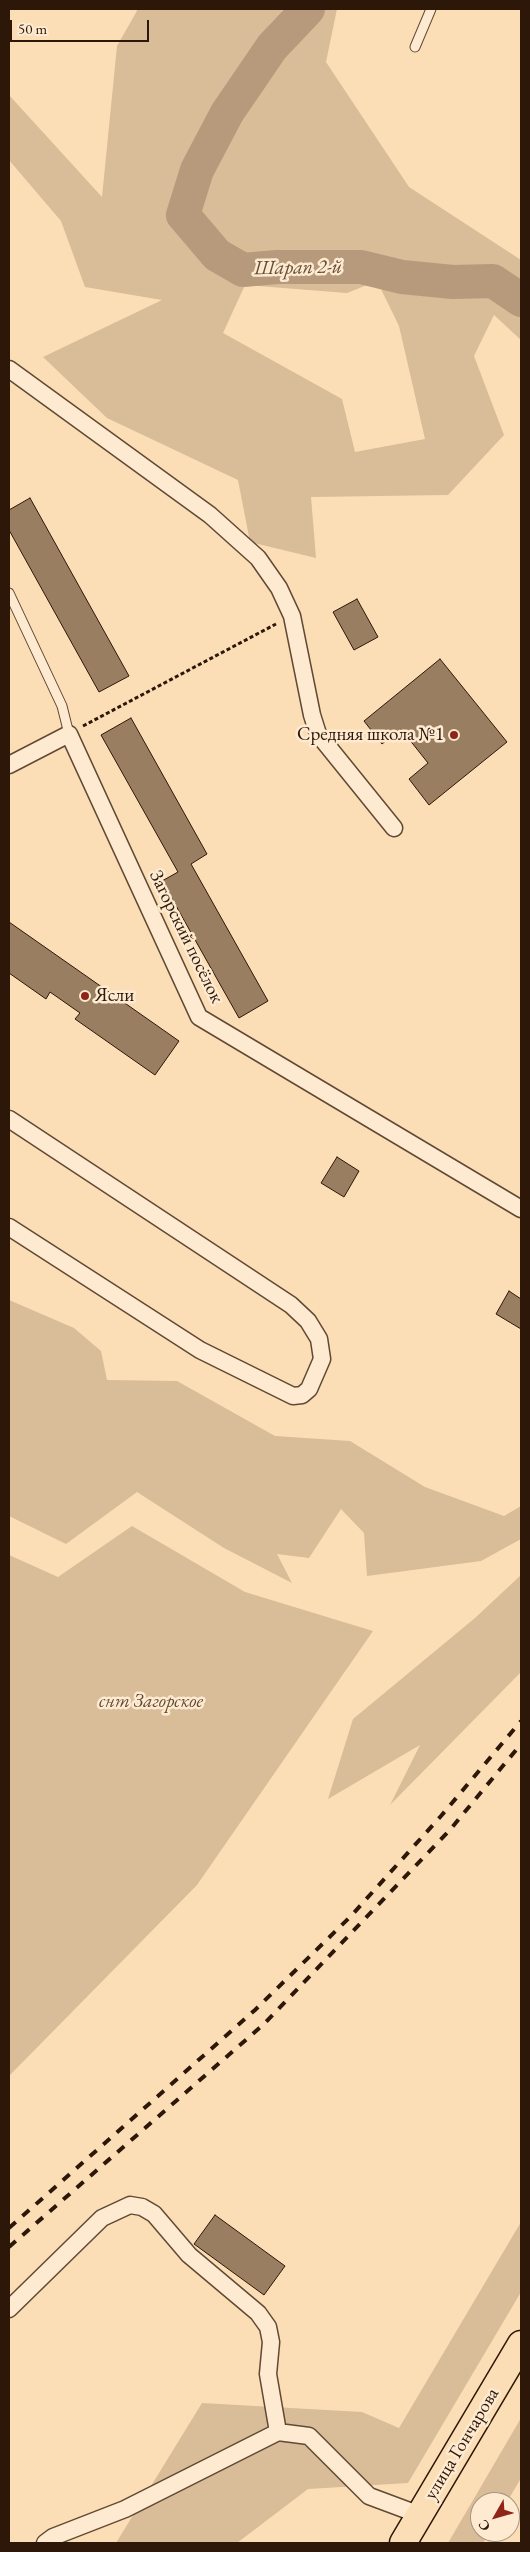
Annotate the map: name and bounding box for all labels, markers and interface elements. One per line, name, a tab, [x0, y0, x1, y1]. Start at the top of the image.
scale bar	[12, 10, 151, 42]
text: 50 m	[18, 19, 47, 38]
water label: Шарап 2-й	[254, 255, 342, 281]
place label: Средняя школа №1	[297, 724, 444, 746]
marker: Средняя школа №1	[448, 729, 460, 741]
street label: Загорский посёлок	[144, 867, 228, 1007]
place label: Ясли	[95, 985, 134, 1007]
marker: Ясли	[79, 990, 91, 1002]
park label: снт Загорское	[99, 1691, 203, 1713]
street label: улица Гончарова	[420, 2384, 504, 2504]
north arrow	[470, 2492, 520, 2542]
text: С	[474, 2516, 494, 2535]

